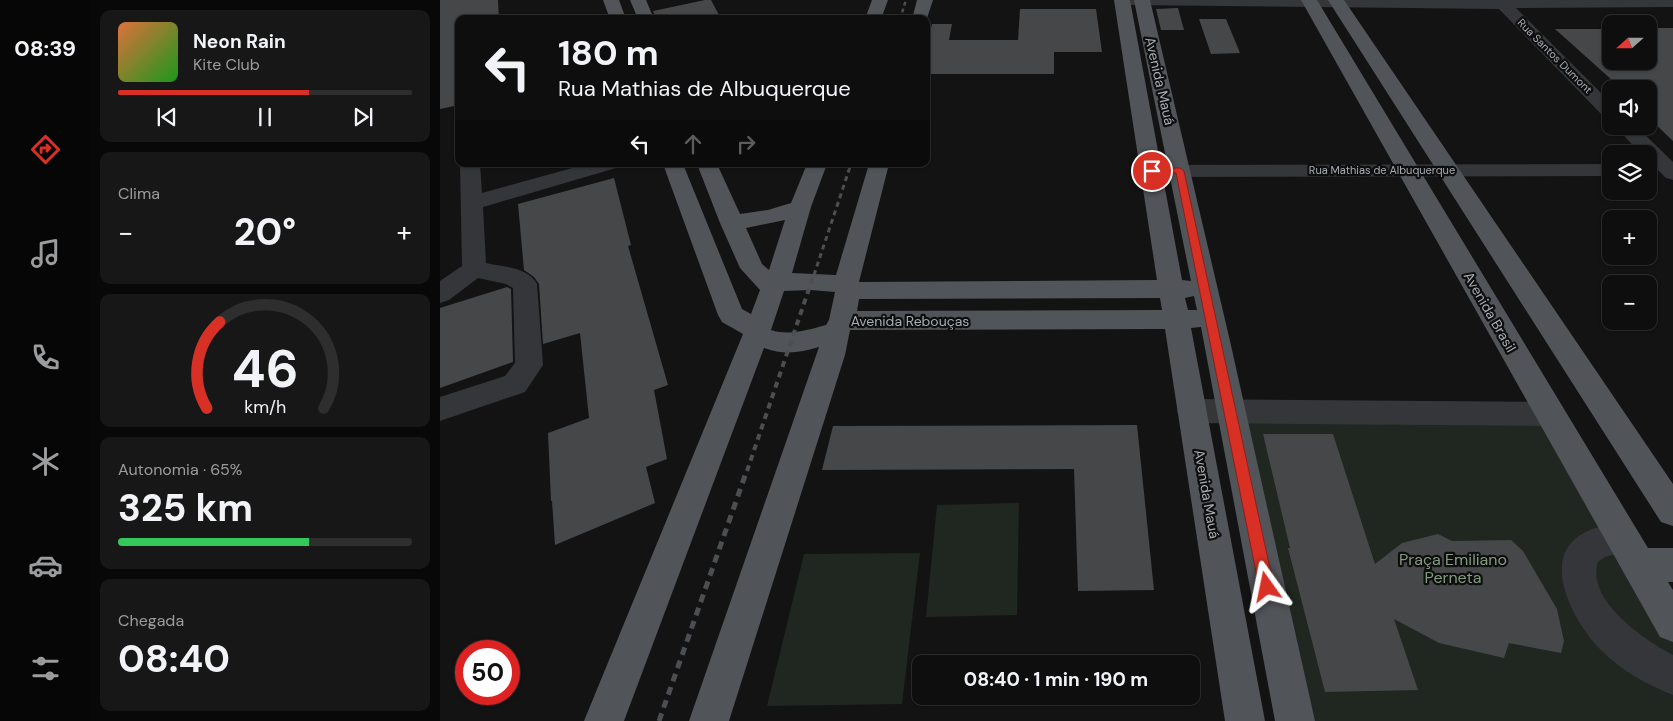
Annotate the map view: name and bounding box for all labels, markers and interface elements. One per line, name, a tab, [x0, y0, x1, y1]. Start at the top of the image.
north arrow	[1602, 15, 1658, 70]
map controls	[1602, 15, 1657, 330]
street label: Rua Santos Dumont	[1515, 16, 1595, 96]
text: Neon Rain	[193, 29, 286, 54]
text: 180 m	[558, 30, 659, 76]
text: 08:39	[14, 34, 76, 63]
icon: left	[475, 35, 540, 100]
street label: Avenida Mauá	[1141, 35, 1179, 127]
text: Kite Club	[193, 54, 260, 75]
text: Rua Mathias de Albuquerque	[558, 74, 851, 103]
button: sound	[1602, 80, 1657, 135]
icon: previous	[153, 103, 181, 131]
icon: pause	[251, 103, 279, 131]
icon: next	[349, 103, 377, 131]
icon: left	[626, 130, 654, 158]
icon: ahead	[679, 130, 707, 158]
icon: right	[732, 130, 760, 158]
icon: directions	[28, 132, 63, 167]
button: layers	[1602, 145, 1657, 200]
pin	[1131, 150, 1173, 192]
icon: arrive	[1138, 157, 1166, 185]
street label: Rua Mathias de Albuquerque	[1309, 163, 1455, 177]
text: Clima	[118, 183, 160, 204]
text: 20°	[234, 207, 296, 257]
button: +	[1602, 210, 1657, 265]
text: −	[118, 214, 133, 251]
text: +	[397, 214, 412, 251]
icon: music	[28, 236, 63, 271]
street label: Avenida Brasil	[1460, 269, 1520, 355]
button: −	[1602, 275, 1657, 330]
street label: Avenida Rebouças	[851, 312, 969, 330]
text: 46	[232, 335, 298, 403]
icon: phone	[28, 340, 63, 375]
text: km/h	[244, 395, 286, 419]
icon: climate	[28, 444, 63, 479]
street label: Avenida Mauá	[1190, 448, 1224, 540]
text: Autonomia · 65%	[118, 459, 242, 480]
text: 325 km	[118, 483, 253, 533]
icon: car	[28, 548, 63, 583]
park label: Praça Emiliano Perneta	[1399, 549, 1507, 588]
position arrow	[1240, 560, 1292, 612]
text: Chegada	[118, 610, 184, 631]
text: 08:40	[118, 634, 230, 684]
speed limit sign: 50	[455, 640, 520, 705]
icon: filters	[28, 651, 63, 686]
text: 08:40 · 1 min · 190 m	[964, 667, 1148, 692]

